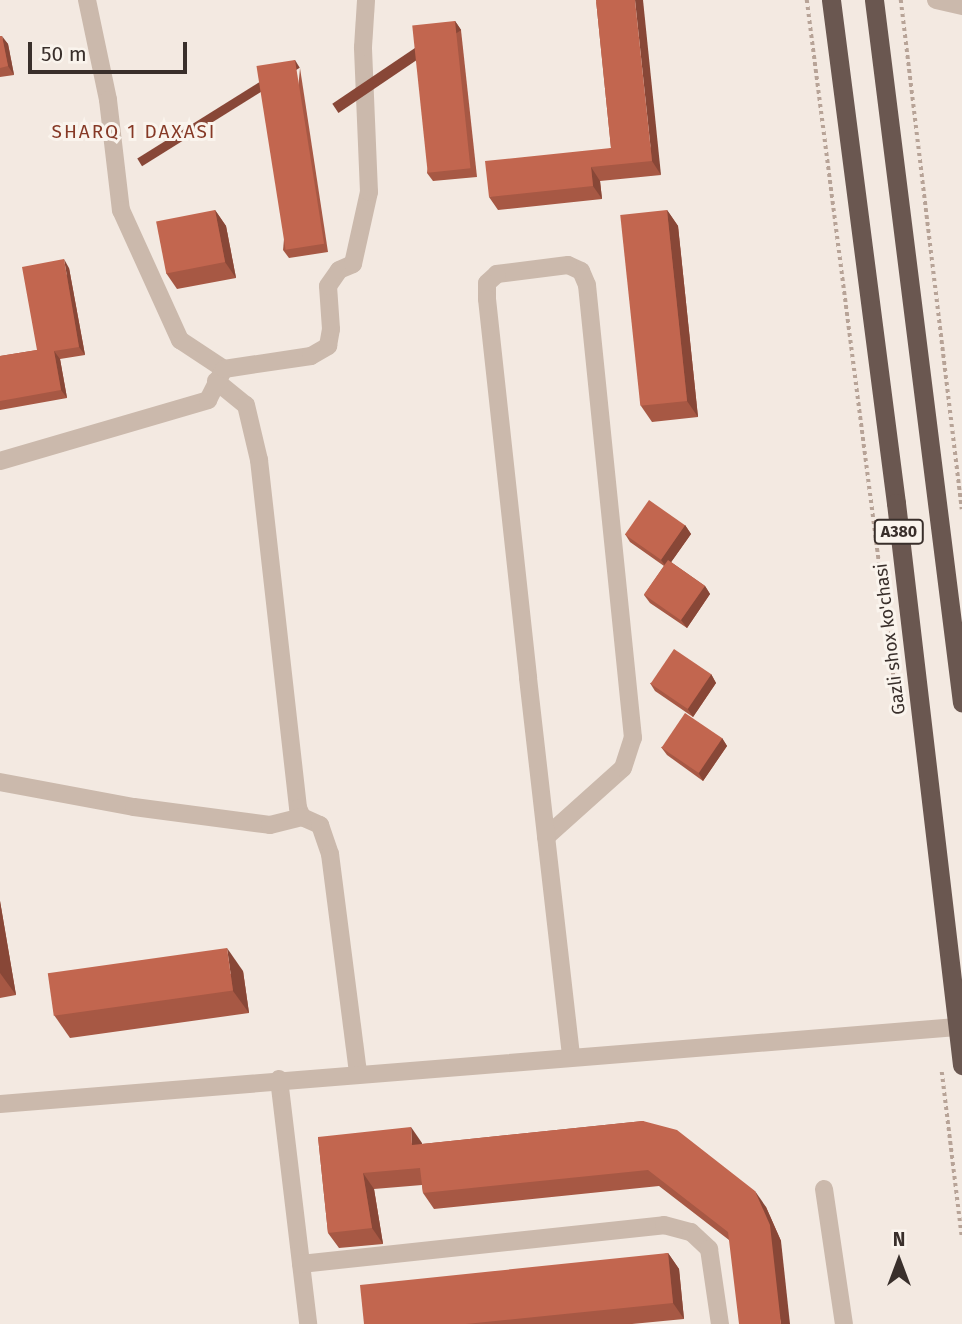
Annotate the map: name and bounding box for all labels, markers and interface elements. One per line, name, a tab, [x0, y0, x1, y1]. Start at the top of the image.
scale bar	[32, 28, 191, 72]
text: 50 m	[41, 41, 87, 67]
district label: SHARQ 1 DAXASI	[53, 121, 215, 143]
road number: A380	[873, 520, 925, 544]
street label: Gazli shox ko'chasi	[870, 562, 910, 716]
north arrow	[864, 1226, 934, 1296]
text: N	[893, 1228, 905, 1251]

